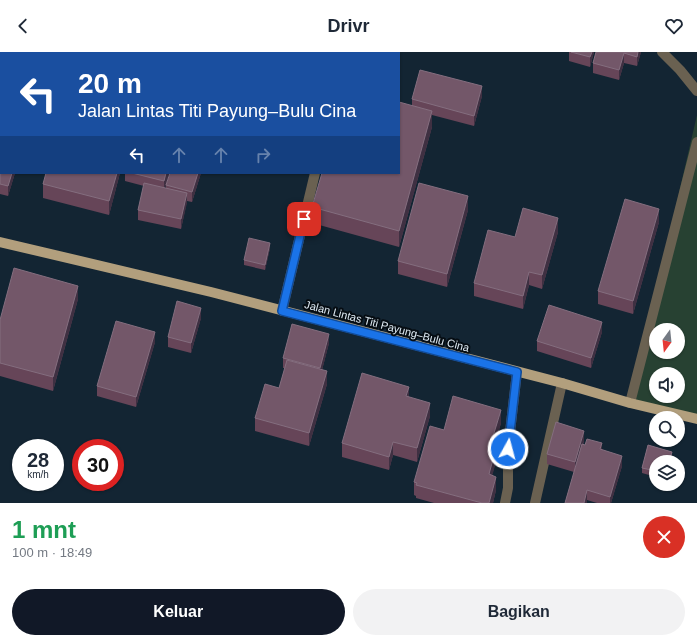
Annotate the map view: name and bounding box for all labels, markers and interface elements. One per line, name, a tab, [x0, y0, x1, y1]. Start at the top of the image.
icon: back	[12, 15, 34, 37]
icon: heart	[663, 15, 685, 37]
text: Drivr	[327, 16, 370, 36]
icon: left	[12, 68, 64, 120]
text: 20 m	[78, 68, 142, 99]
text: Jalan Lintas Titi Payung–Bulu Cina	[78, 101, 356, 121]
icon: left	[126, 144, 148, 166]
icon: ahead	[168, 144, 190, 166]
icon: ahead	[210, 144, 232, 166]
icon: right	[252, 144, 274, 166]
pin	[287, 202, 321, 236]
icon: arrive	[293, 208, 315, 230]
street label: Jalan Lintas Titi Payung–Bulu Cina	[303, 298, 472, 354]
north arrow	[649, 323, 685, 359]
map controls	[649, 323, 685, 491]
button: sound	[649, 367, 685, 403]
button: search	[649, 411, 685, 447]
position arrow	[487, 428, 529, 470]
speed limit sign: 30	[72, 439, 124, 491]
text: 28	[27, 449, 49, 471]
button: layers	[649, 455, 685, 491]
text: km/h	[27, 469, 49, 480]
text: 1 mnt	[12, 516, 76, 543]
button: close	[643, 516, 685, 558]
text: 100 m · 18:49	[12, 545, 92, 560]
button: Keluar	[12, 589, 345, 635]
button: Bagikan	[353, 589, 685, 635]

